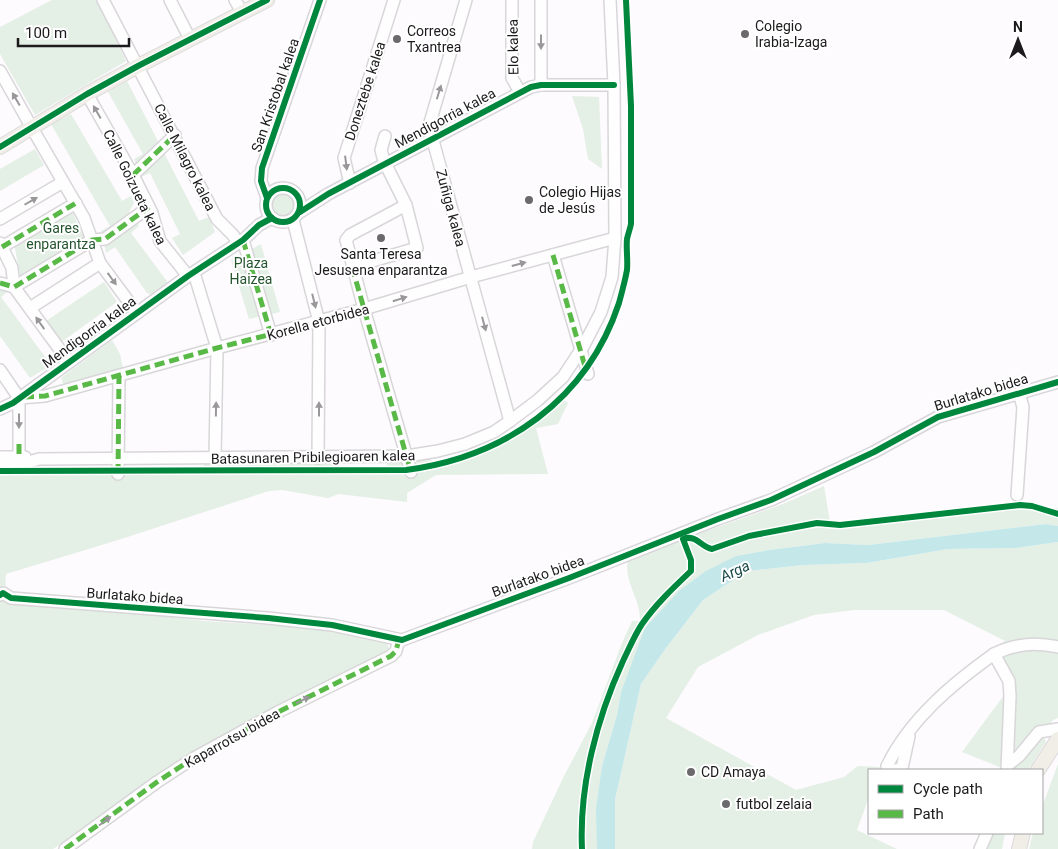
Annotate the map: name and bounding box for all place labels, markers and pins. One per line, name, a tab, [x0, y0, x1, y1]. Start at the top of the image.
place label: Colegio Irabia-Izaga	[755, 18, 828, 50]
place label: Correos Txantrea	[407, 23, 461, 55]
marker: Colegio Irabia-Izaga	[739, 28, 751, 40]
marker: Correos Txantrea	[391, 33, 403, 45]
place label: Colegio Hijas de Jesús	[539, 184, 621, 216]
marker: Colegio Hijas de Jesús	[523, 194, 535, 206]
marker: Santa Teresa Jesusena enparantza	[375, 232, 387, 244]
place label: Santa Teresa Jesusena enparantza	[314, 246, 448, 278]
place label: CD Amaya	[701, 764, 766, 780]
marker: CD Amaya	[685, 766, 697, 778]
place label: futbol zelaia	[736, 796, 812, 812]
marker: futbol zelaia	[720, 798, 732, 810]

